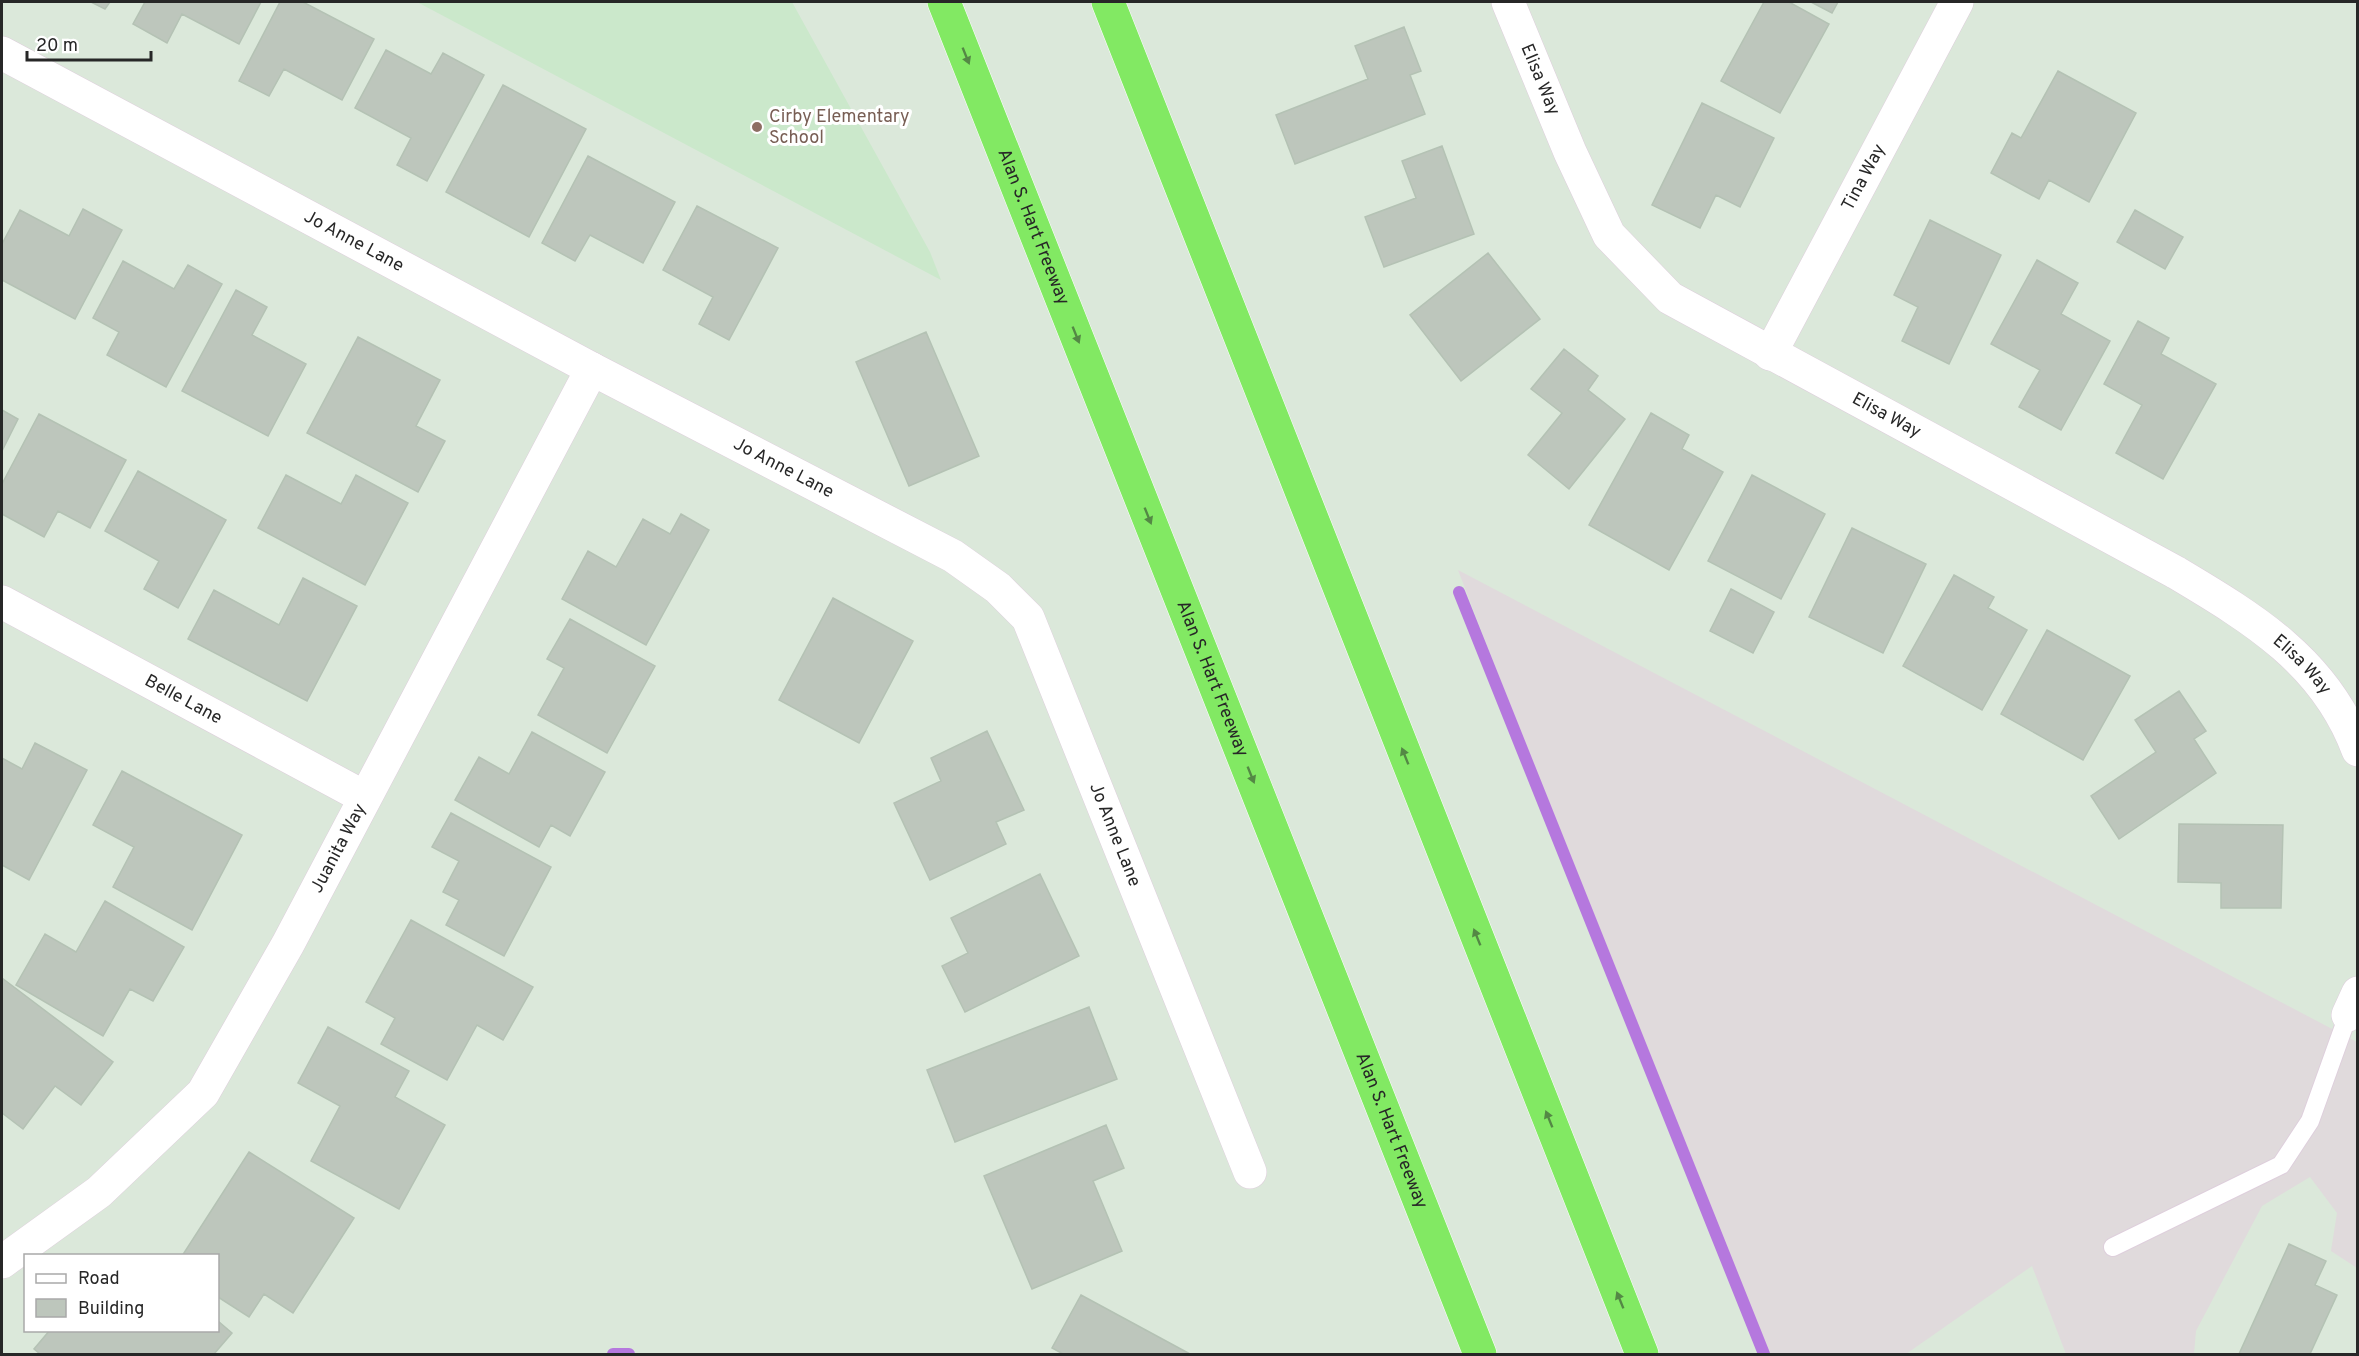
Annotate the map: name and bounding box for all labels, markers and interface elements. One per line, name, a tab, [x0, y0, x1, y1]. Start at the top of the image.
scale bar	[27, 24, 152, 62]
text: 20 m	[36, 35, 78, 58]
street label: Elisa Way	[1515, 40, 1565, 119]
one-way arrow	[962, 47, 971, 65]
place label: Cirby Elementary School	[769, 106, 910, 150]
marker: Cirby Elementary School	[750, 120, 764, 134]
street label: Tina Way	[1837, 140, 1891, 215]
street label: Alan S. Hart Freeway	[992, 145, 1075, 309]
street label: Jo Anne Lane	[300, 205, 408, 278]
one-way arrow	[1072, 326, 1081, 344]
street label: Elisa Way	[1848, 387, 1925, 444]
street label: Jo Anne Lane	[729, 433, 838, 504]
one-way arrow	[1144, 507, 1153, 525]
street label: Alan S. Hart Freeway	[1171, 597, 1254, 760]
street label: Elisa Way	[2268, 629, 2336, 699]
street label: Belle Lane	[141, 669, 226, 730]
one-way arrow	[1400, 747, 1409, 765]
one-way arrow	[1246, 767, 1256, 785]
street label: Jo Anne Lane	[1084, 779, 1146, 890]
street label: Juanita Way	[305, 800, 372, 897]
one-way arrow	[1472, 928, 1482, 946]
street label: Alan S. Hart Freeway	[1350, 1049, 1433, 1212]
one-way arrow	[1544, 1110, 1553, 1128]
legend	[24, 1254, 219, 1332]
text: Road	[78, 1268, 120, 1291]
one-way arrow	[1615, 1291, 1624, 1309]
text: Building	[78, 1298, 144, 1321]

